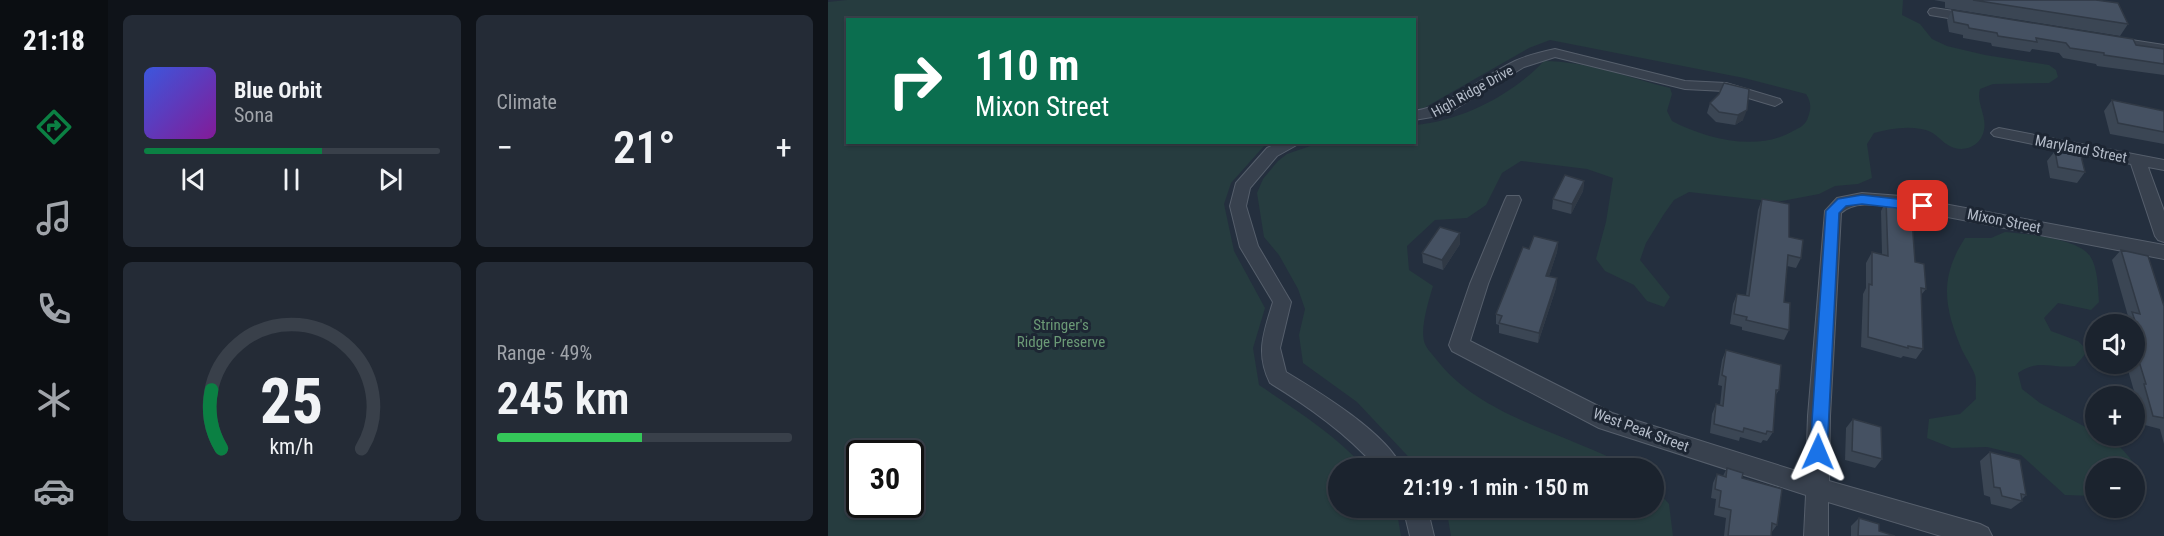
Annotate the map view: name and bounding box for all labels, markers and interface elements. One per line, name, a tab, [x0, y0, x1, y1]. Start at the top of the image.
text: 21:18	[23, 25, 85, 57]
text: 110 m	[975, 41, 1080, 90]
icon: right	[876, 42, 954, 120]
street label: High Ridge Drive	[1428, 62, 1516, 120]
text: Blue Orbit	[234, 78, 322, 103]
text: Climate	[497, 90, 557, 114]
text: Mixon Street	[975, 91, 1109, 123]
text: Sona	[234, 103, 274, 127]
icon: directions	[33, 106, 75, 148]
text: 21°	[613, 121, 676, 174]
text: −	[497, 128, 513, 167]
text: +	[776, 128, 792, 167]
street label: Maryland Street	[2033, 131, 2129, 167]
icon: previous	[177, 163, 210, 196]
icon: pause	[275, 163, 308, 196]
icon: next	[374, 163, 407, 196]
pin	[1897, 180, 1948, 231]
icon: arrive	[1906, 189, 1939, 222]
icon: music	[33, 197, 75, 239]
street label: Mixon Street	[1966, 205, 2042, 237]
icon: phone	[33, 288, 75, 330]
map controls	[2085, 314, 2145, 518]
button: sound	[2085, 314, 2145, 374]
park label: Stringer's Ridge Preserve	[1017, 316, 1105, 351]
text: Range · 49%	[497, 341, 592, 365]
text: 25	[260, 365, 323, 438]
text: 245 km	[497, 372, 630, 425]
icon: climate	[33, 379, 75, 421]
button: +	[2085, 386, 2145, 446]
street label: West Peak Street	[1591, 404, 1691, 456]
position arrow	[1786, 420, 1850, 484]
text: km/h	[270, 434, 314, 459]
speed limit sign: 30	[846, 440, 924, 518]
button: −	[2085, 458, 2145, 518]
icon: car	[33, 470, 75, 512]
text: 21:19 · 1 min · 150 m	[1403, 475, 1589, 500]

